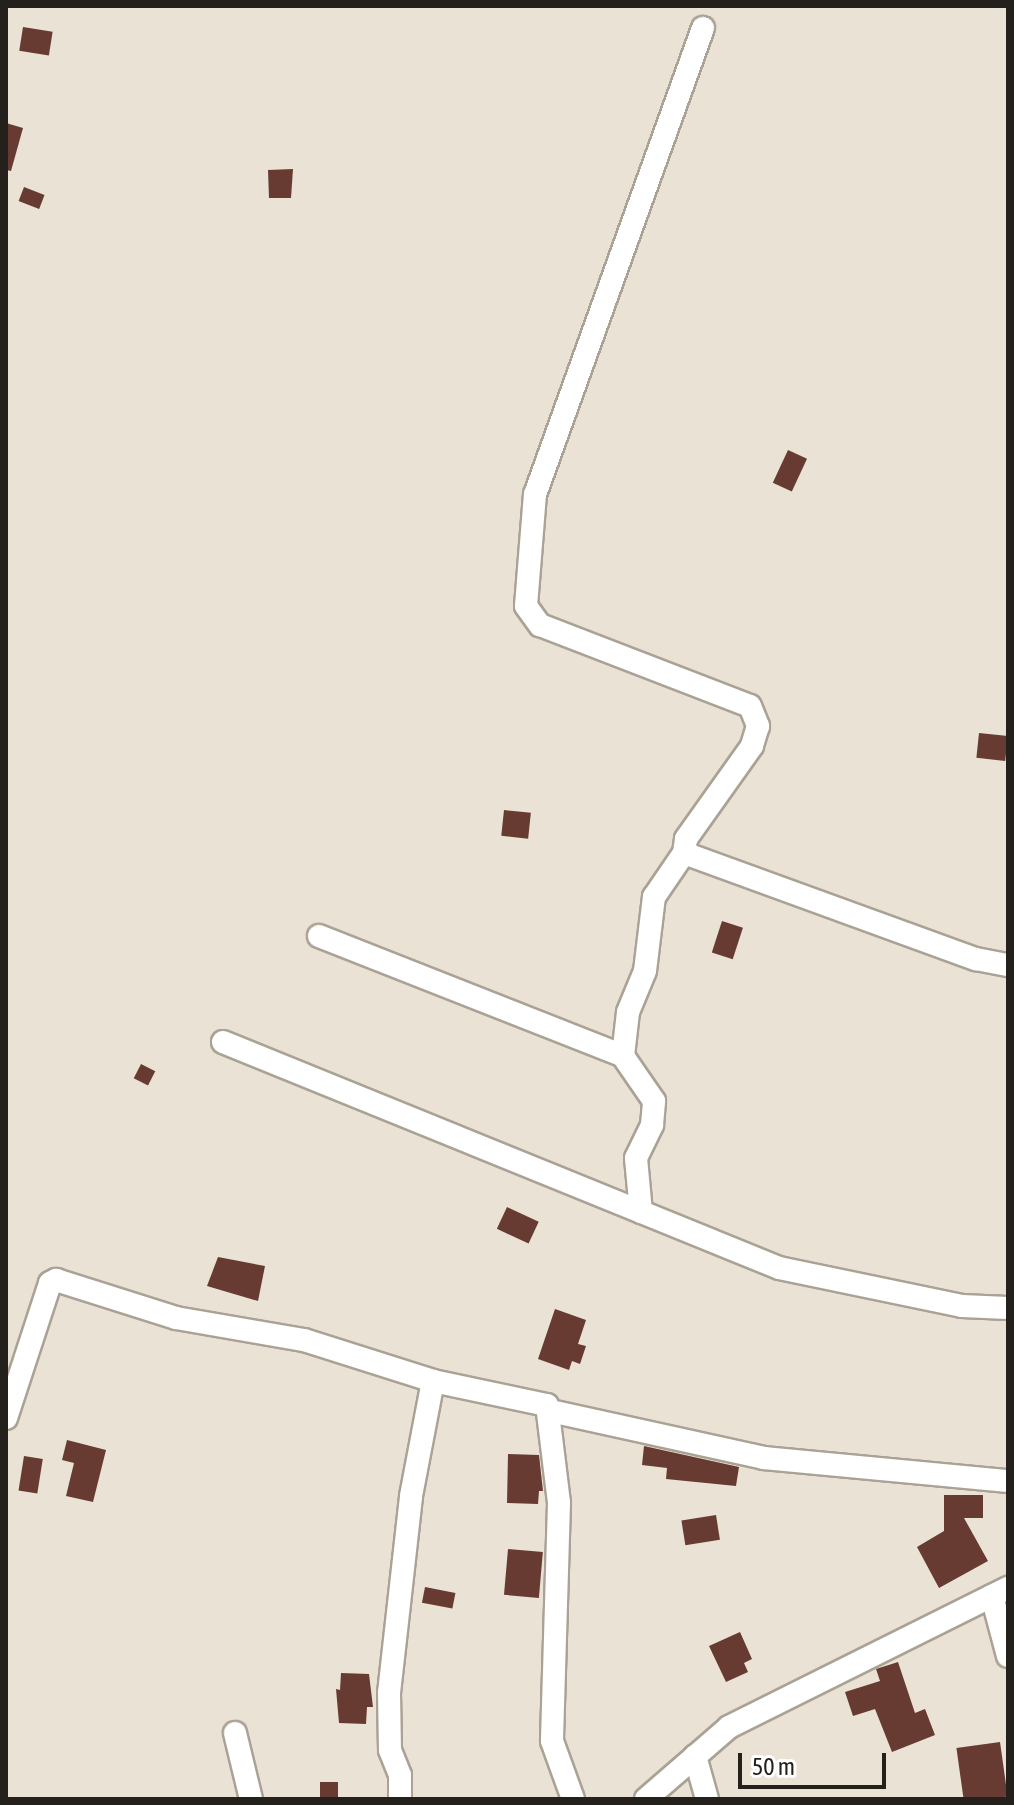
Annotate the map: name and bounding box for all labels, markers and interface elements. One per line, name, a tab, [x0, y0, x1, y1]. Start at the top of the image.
scale bar	[742, 1737, 890, 1787]
text: 50 m	[752, 1753, 795, 1780]

